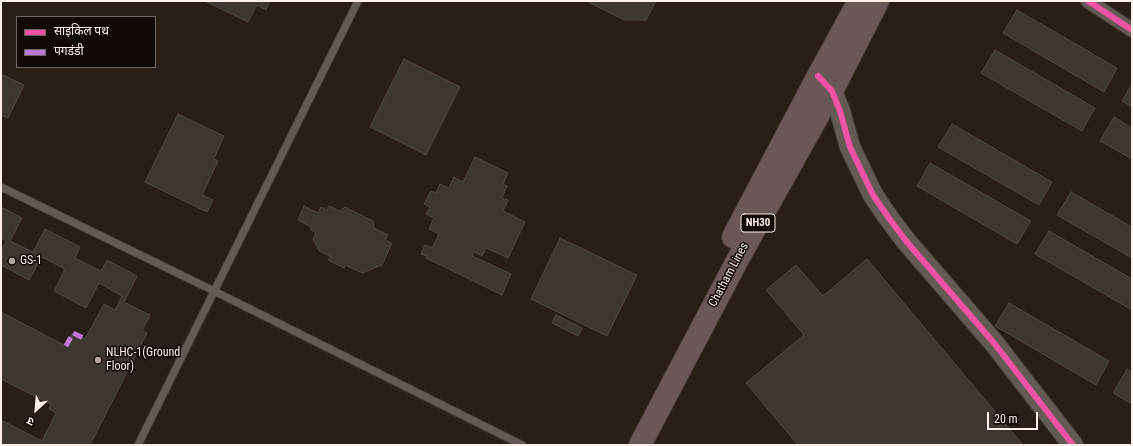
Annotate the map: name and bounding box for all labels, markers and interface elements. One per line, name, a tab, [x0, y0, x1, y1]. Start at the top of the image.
legend	[16, 16, 156, 68]
text: साइकिल पथ	[54, 24, 109, 38]
text: पगडंडी	[54, 44, 84, 58]
road number: NH30	[741, 214, 775, 232]
street label: Chatham Lines	[706, 240, 752, 310]
place label: GS-1	[20, 254, 42, 268]
marker: GS-1	[7, 256, 17, 266]
place label: NLHC-1(Ground Floor)	[106, 346, 180, 374]
marker: NLHC-1(Ground Floor)	[93, 355, 103, 365]
north arrow	[16, 390, 56, 430]
scale bar	[989, 404, 1040, 430]
text: 20 m	[994, 412, 1018, 426]
text: उ	[25, 414, 36, 428]

